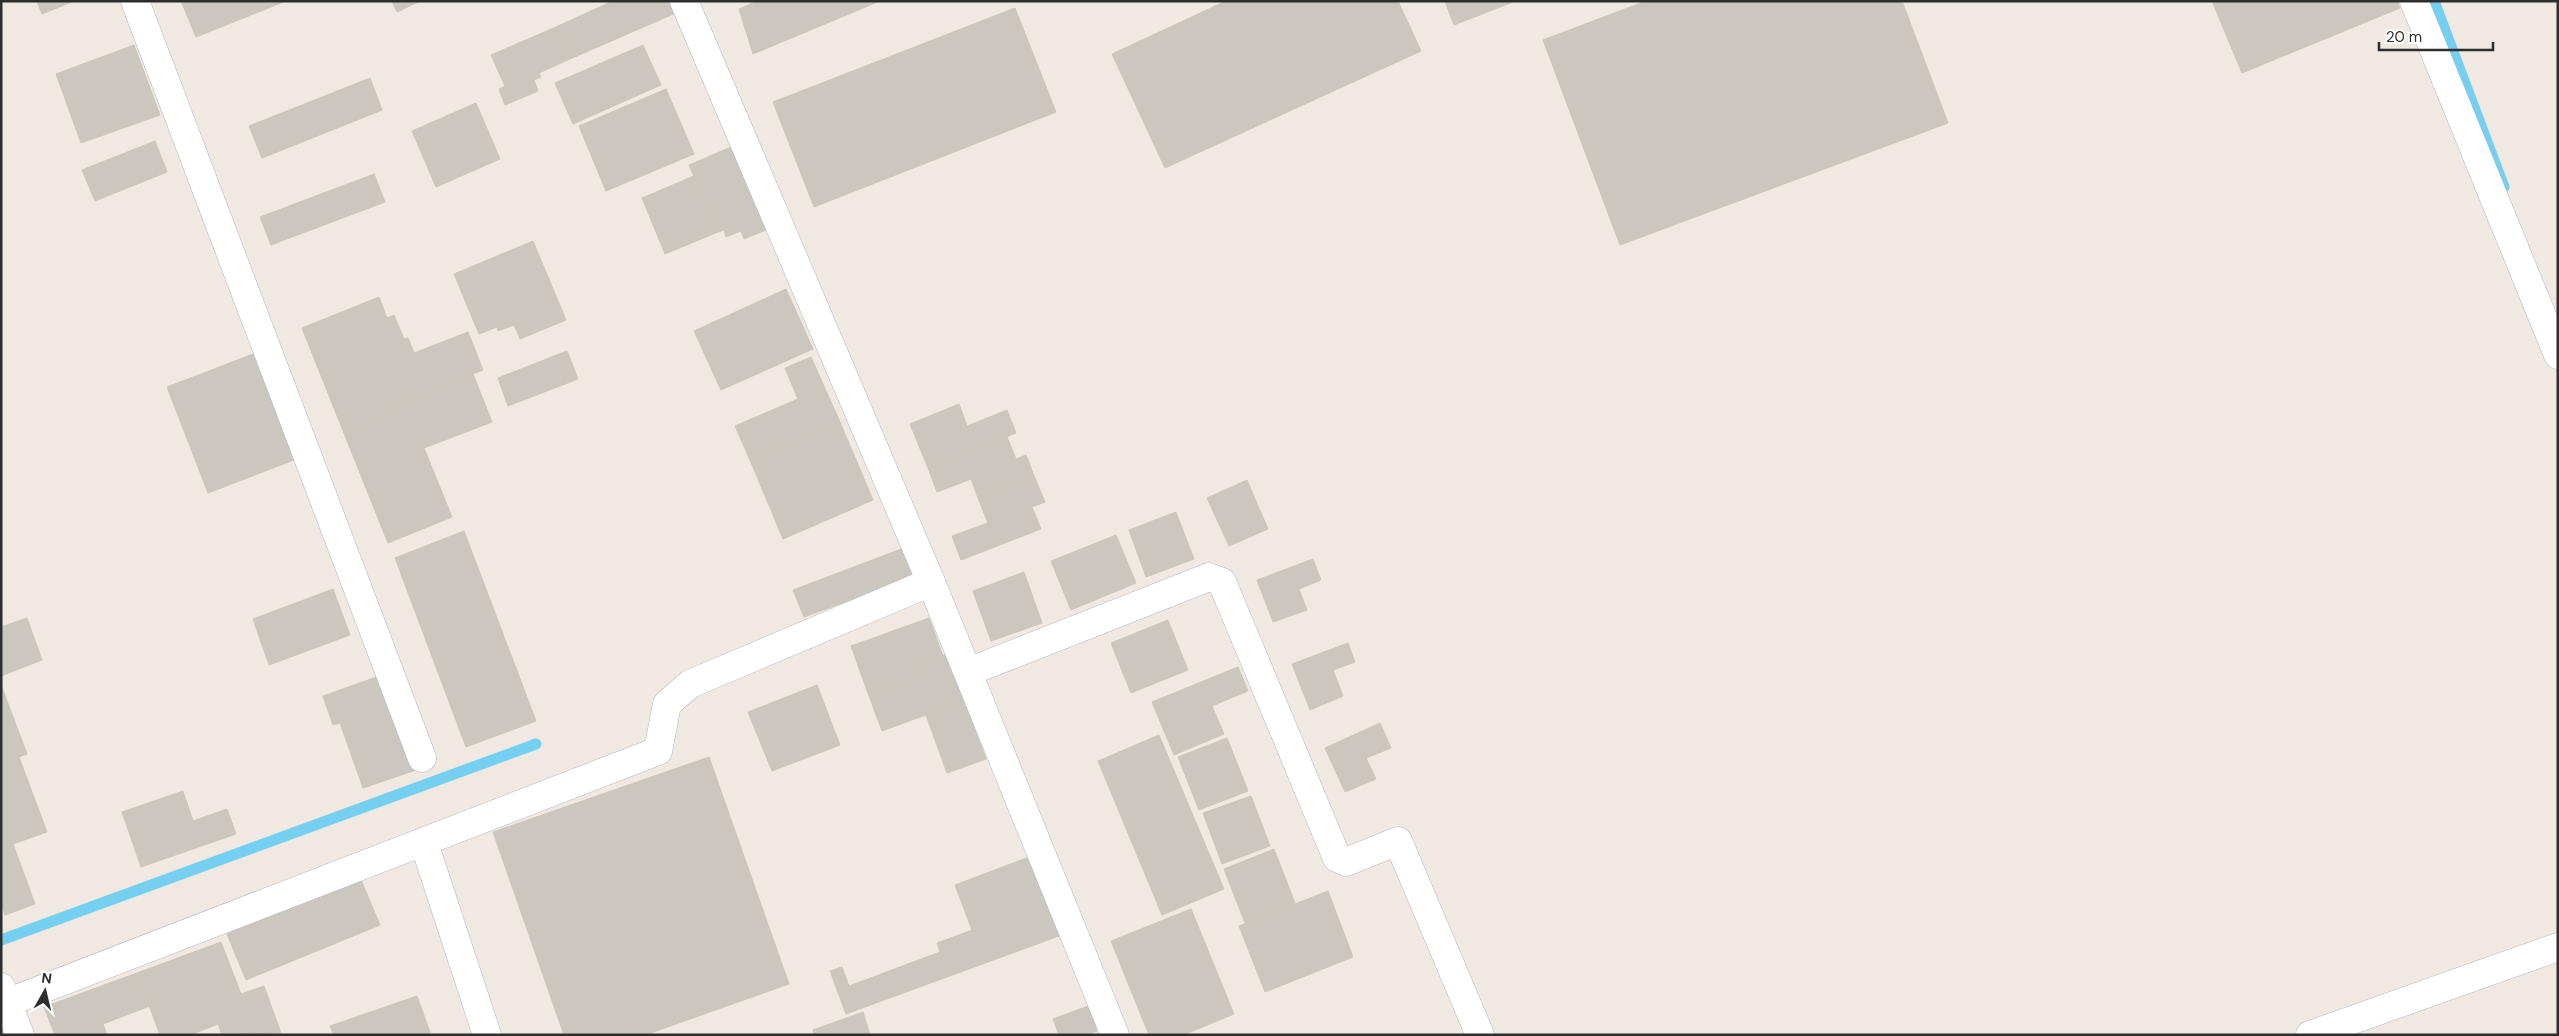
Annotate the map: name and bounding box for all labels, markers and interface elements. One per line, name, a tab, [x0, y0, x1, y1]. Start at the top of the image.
scale bar	[2379, 20, 2493, 52]
text: 20 m	[2386, 27, 2422, 47]
north arrow	[20, 966, 70, 1016]
text: N	[40, 969, 53, 988]

